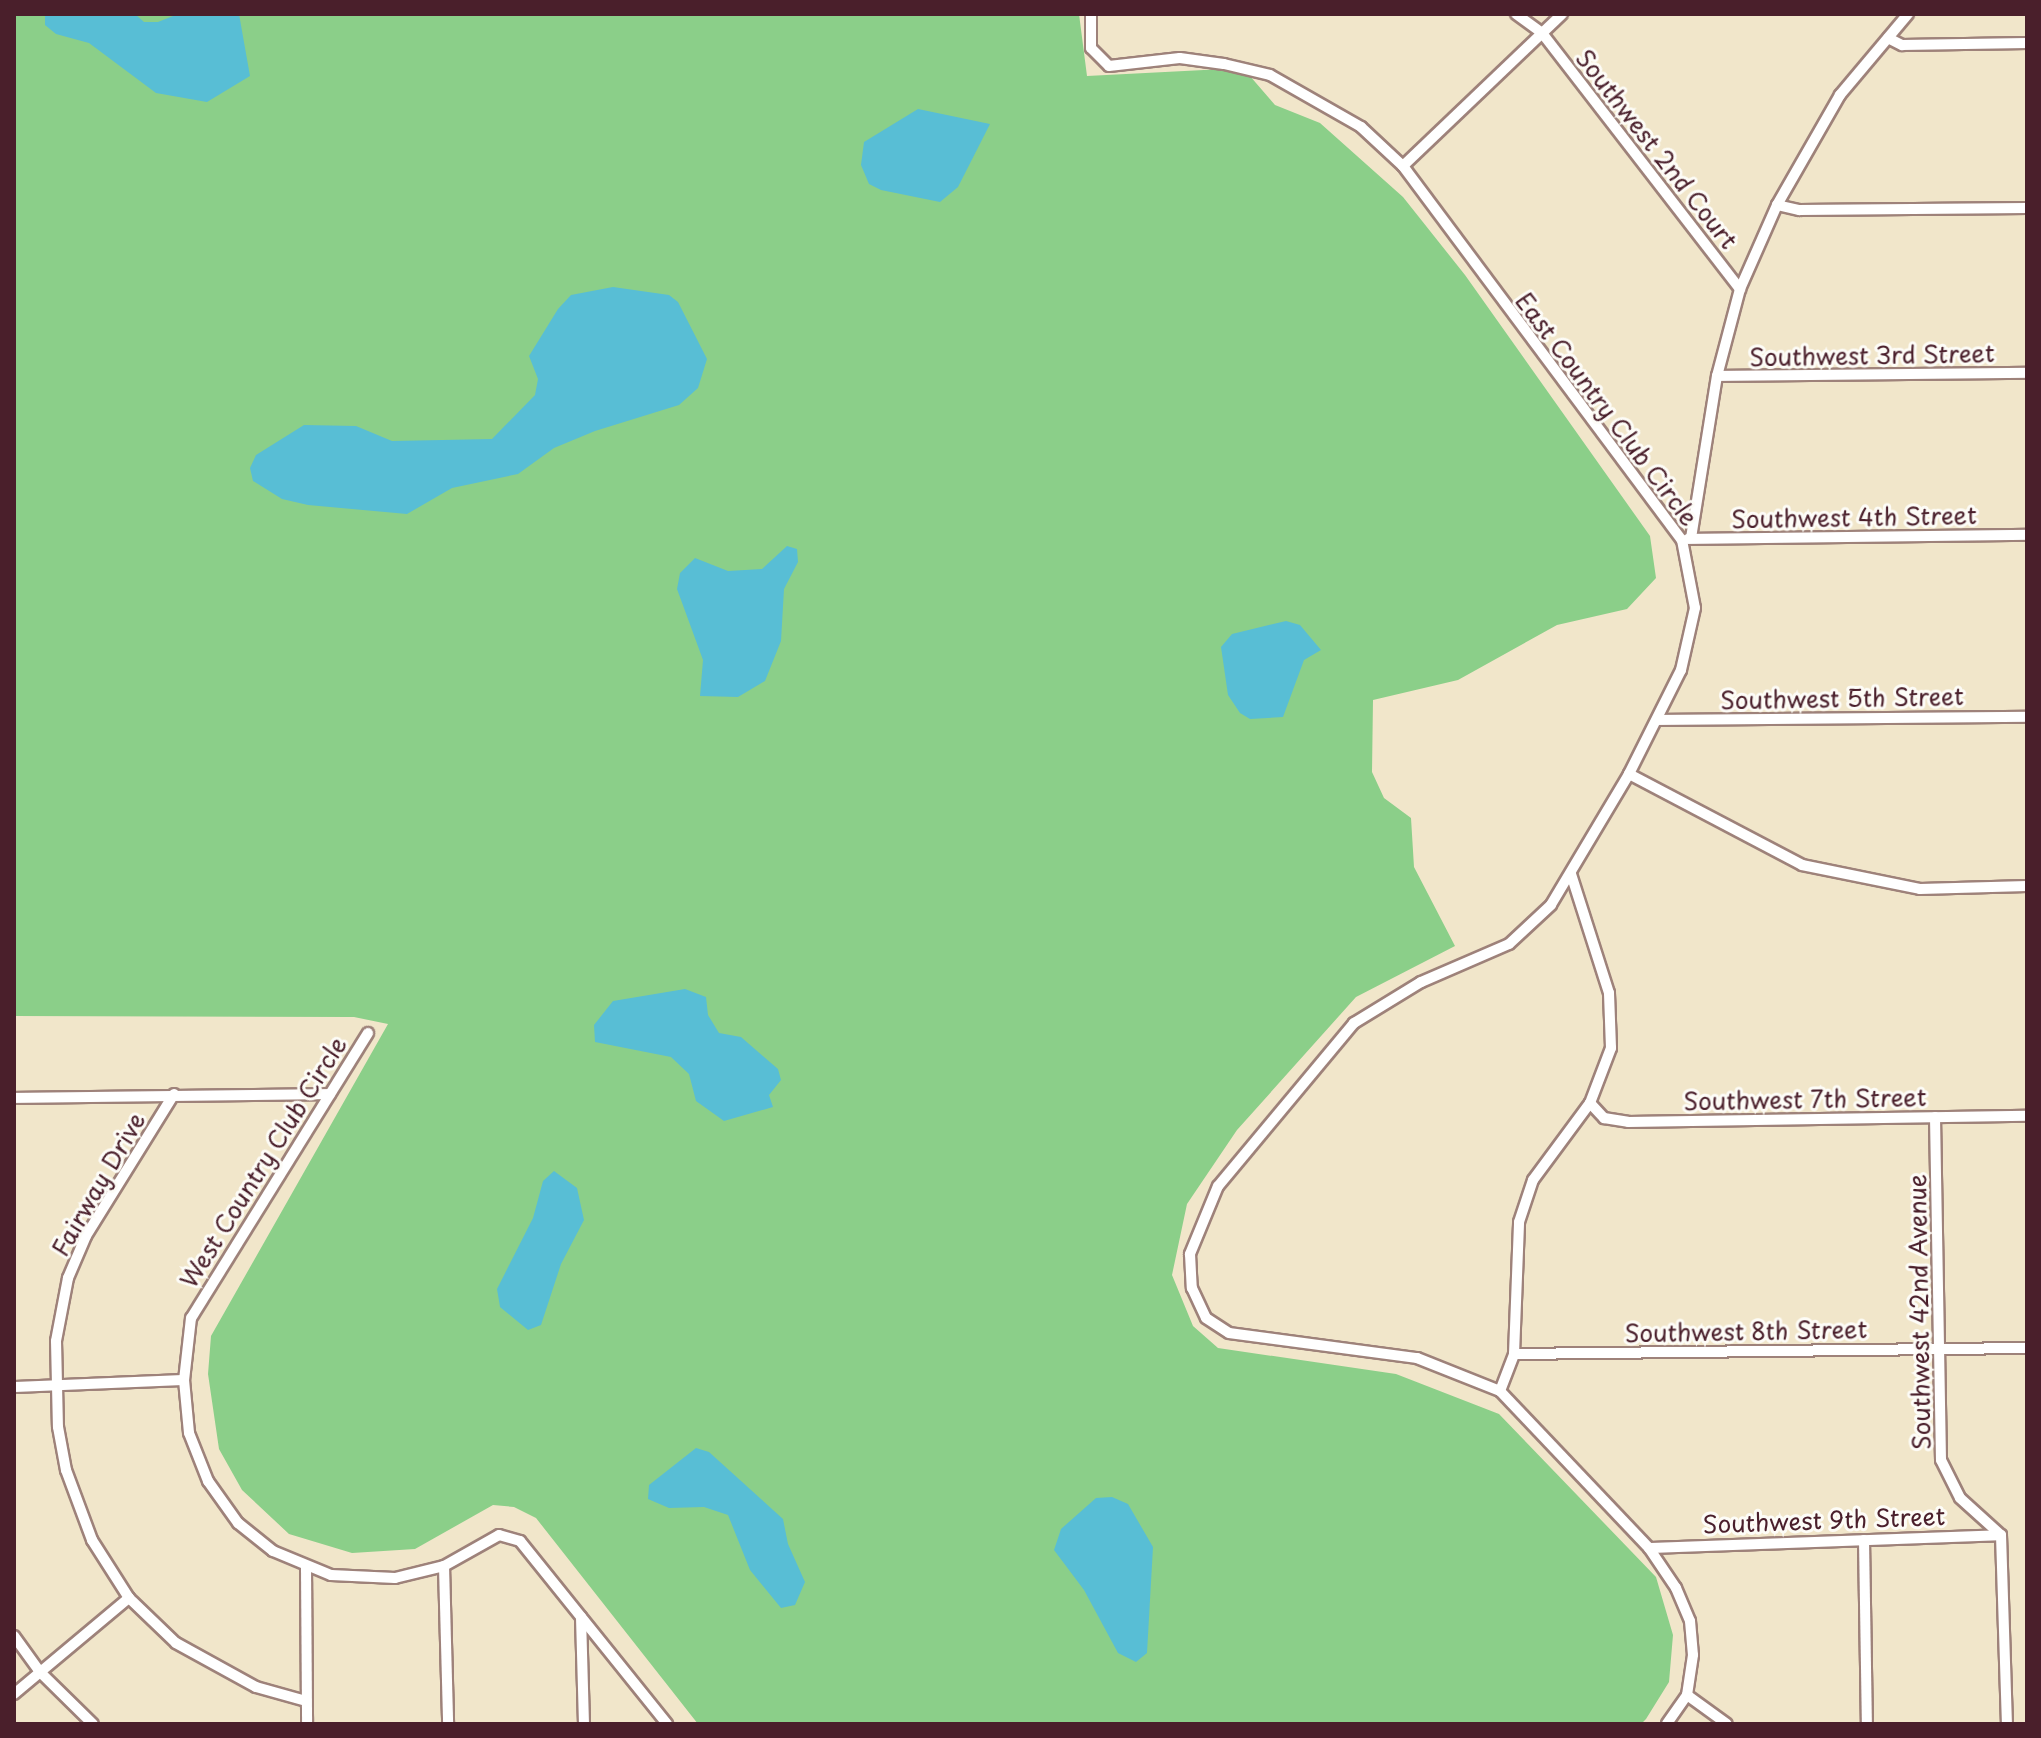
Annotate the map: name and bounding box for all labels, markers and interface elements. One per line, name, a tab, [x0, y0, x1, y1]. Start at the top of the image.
street label: Southwest 2nd Court	[1570, 43, 1744, 255]
street label: East Country Club Circle	[1509, 285, 1705, 533]
street label: Southwest 3rd Street	[1748, 338, 1996, 372]
street label: Southwest 4th Street	[1731, 500, 1977, 534]
street label: Southwest 5th Street	[1719, 681, 1965, 715]
street label: West Country Club Circle	[173, 1030, 353, 1294]
street label: Southwest 7th Street	[1683, 1082, 1927, 1116]
street label: Fairway Drive	[45, 1107, 151, 1261]
street label: Southwest 42nd Avenue	[1902, 1173, 1936, 1451]
street label: Southwest 8th Street	[1623, 1314, 1869, 1348]
street label: Southwest 9th Street	[1702, 1501, 1946, 1539]

